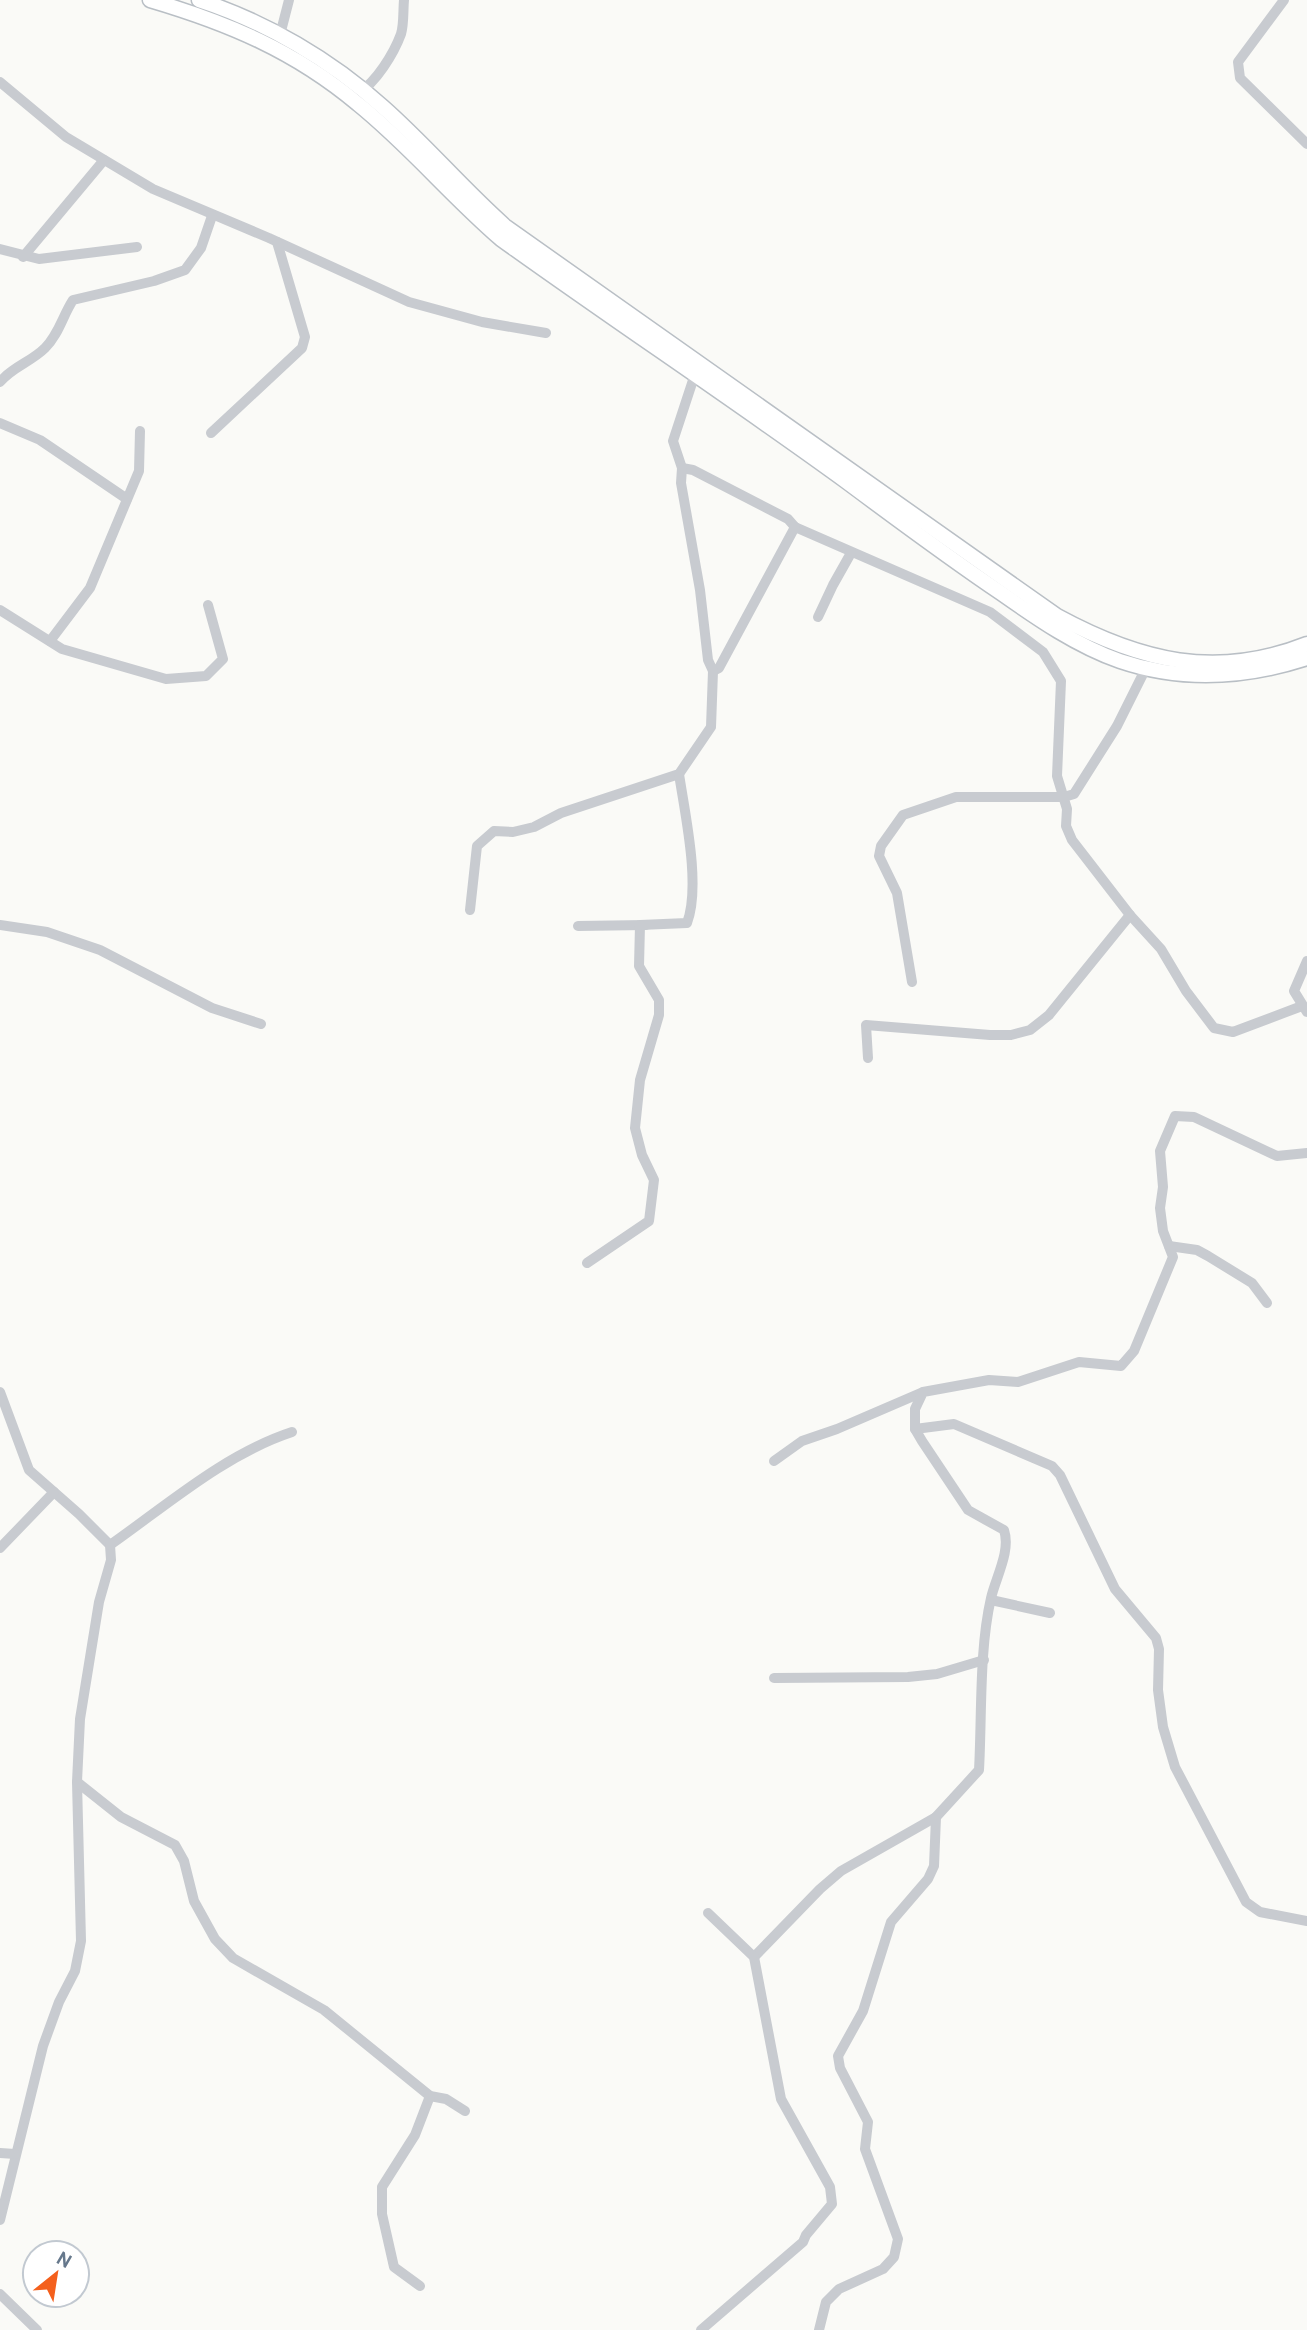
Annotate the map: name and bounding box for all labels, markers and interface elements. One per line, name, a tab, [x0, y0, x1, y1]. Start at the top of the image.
north arrow	[21, 2239, 91, 2309]
text: N	[52, 2247, 75, 2275]

